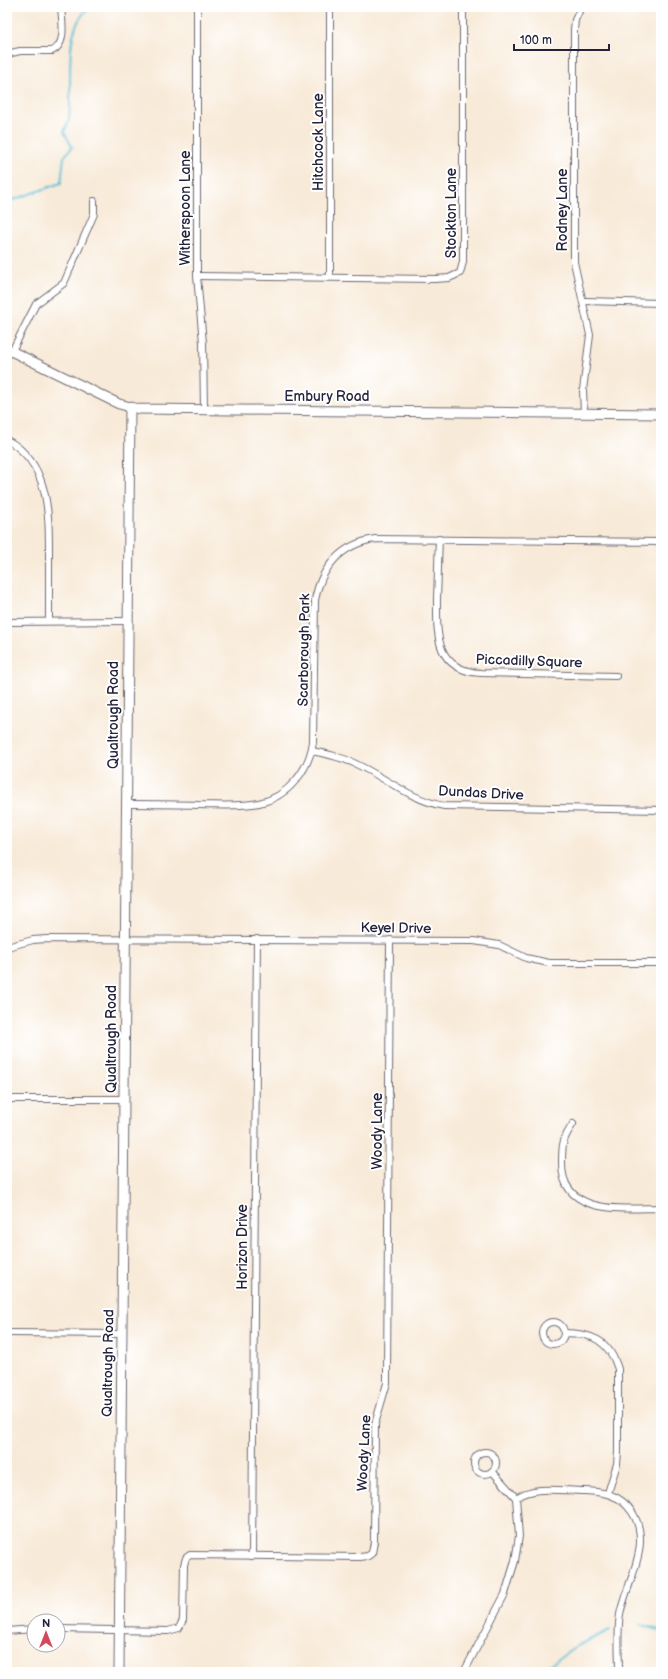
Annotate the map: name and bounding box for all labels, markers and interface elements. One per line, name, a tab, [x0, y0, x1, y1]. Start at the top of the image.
scale bar	[514, 26, 609, 52]
text: 100 m	[520, 33, 552, 48]
street label: Hitchcock Lane	[310, 93, 327, 191]
street label: Witherspoon Lane	[177, 150, 194, 266]
street label: Stockton Lane	[443, 168, 460, 258]
street label: Rodney Lane	[554, 169, 571, 251]
street label: Embury Road	[284, 388, 370, 405]
street label: Scarborough Park	[295, 593, 313, 707]
street label: Piccadilly Square	[475, 651, 583, 671]
street label: Qualtrough Road	[105, 661, 122, 769]
street label: Dundas Drive	[438, 782, 524, 804]
street label: Keyel Drive	[361, 919, 431, 937]
street label: Qualtrough Road	[103, 985, 120, 1093]
street label: Woody Lane	[369, 1093, 386, 1169]
street label: Horizon Drive	[234, 1204, 251, 1290]
street label: Qualtrough Road	[99, 1309, 117, 1417]
street label: Woody Lane	[354, 1414, 374, 1492]
north arrow	[26, 1613, 66, 1653]
text: N	[42, 1617, 50, 1630]

